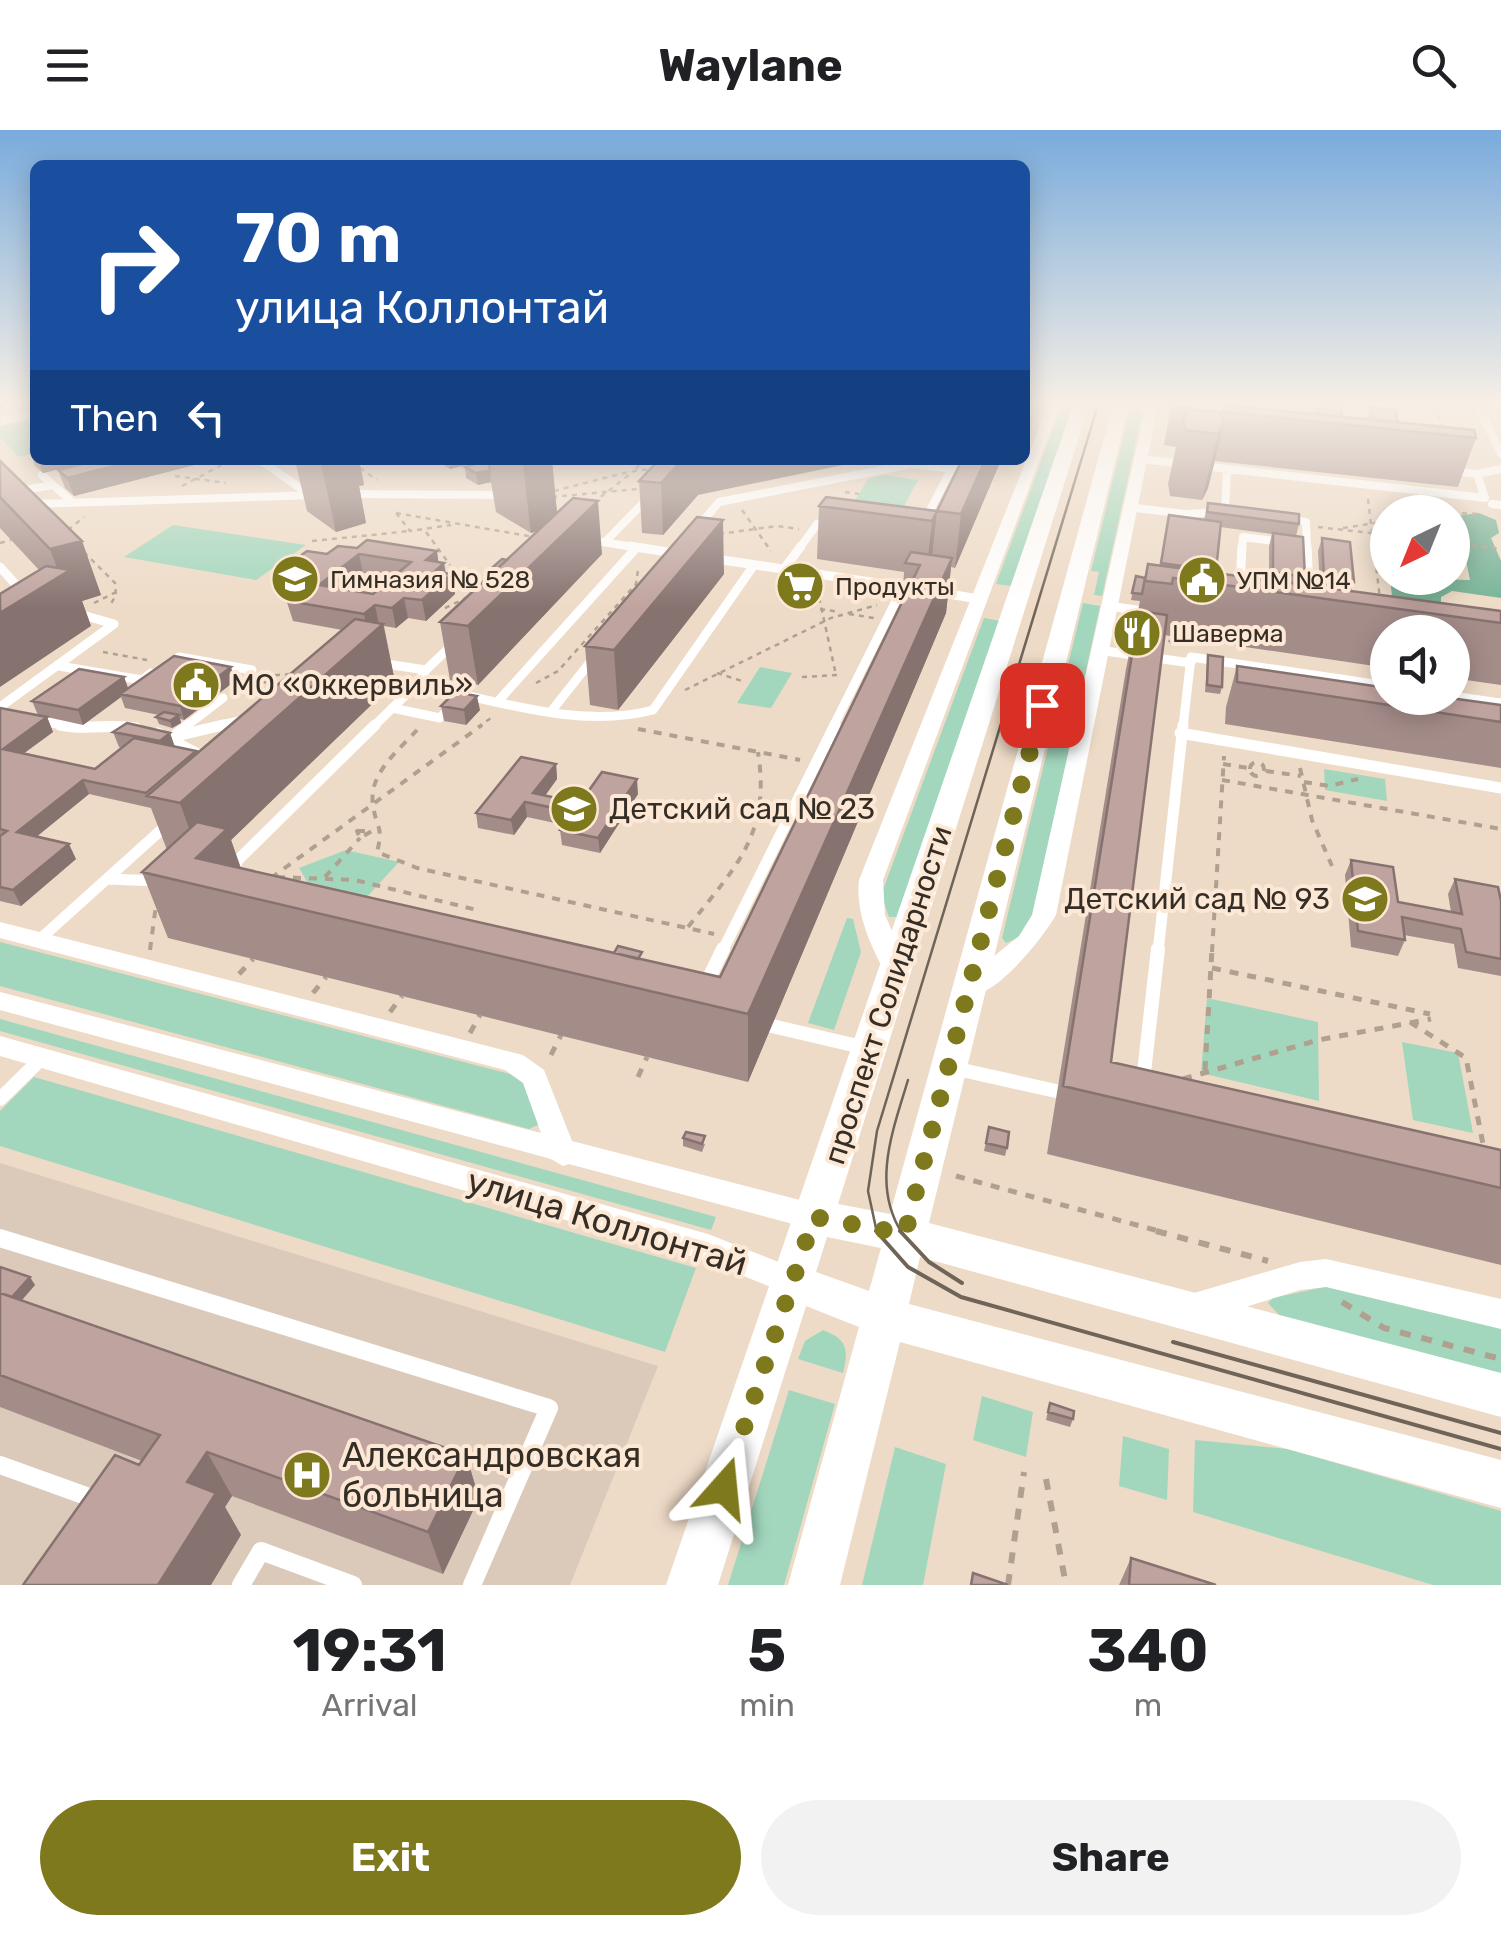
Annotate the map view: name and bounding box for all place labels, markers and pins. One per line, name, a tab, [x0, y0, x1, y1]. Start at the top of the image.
school or university icon: Гимназия № 528	[269, 553, 321, 605]
public building icon: УПМ №14	[1176, 554, 1228, 606]
supermarket icon: Продукты	[774, 560, 826, 612]
place label: Гимназия № 528	[330, 565, 531, 594]
place label: УПМ №14	[1237, 566, 1351, 595]
place label: Продукты	[835, 572, 955, 601]
restaurant icon: Шаверма	[1111, 607, 1163, 659]
place label: Шаверма	[1172, 619, 1284, 648]
public building icon: МО «Оккервиль»	[170, 659, 222, 711]
pin	[1000, 663, 1085, 748]
place label: МО «Оккервиль»	[231, 667, 473, 703]
school or university icon: Детский сад № 23	[548, 783, 600, 835]
place label: Детский сад № 23	[609, 791, 875, 827]
school or university icon: Детский сад № 93	[1339, 873, 1391, 925]
place label: Детский сад № 93	[1064, 881, 1330, 917]
place label: Александровская больница	[342, 1434, 641, 1516]
hospital icon: Александровская больница	[281, 1449, 333, 1501]

